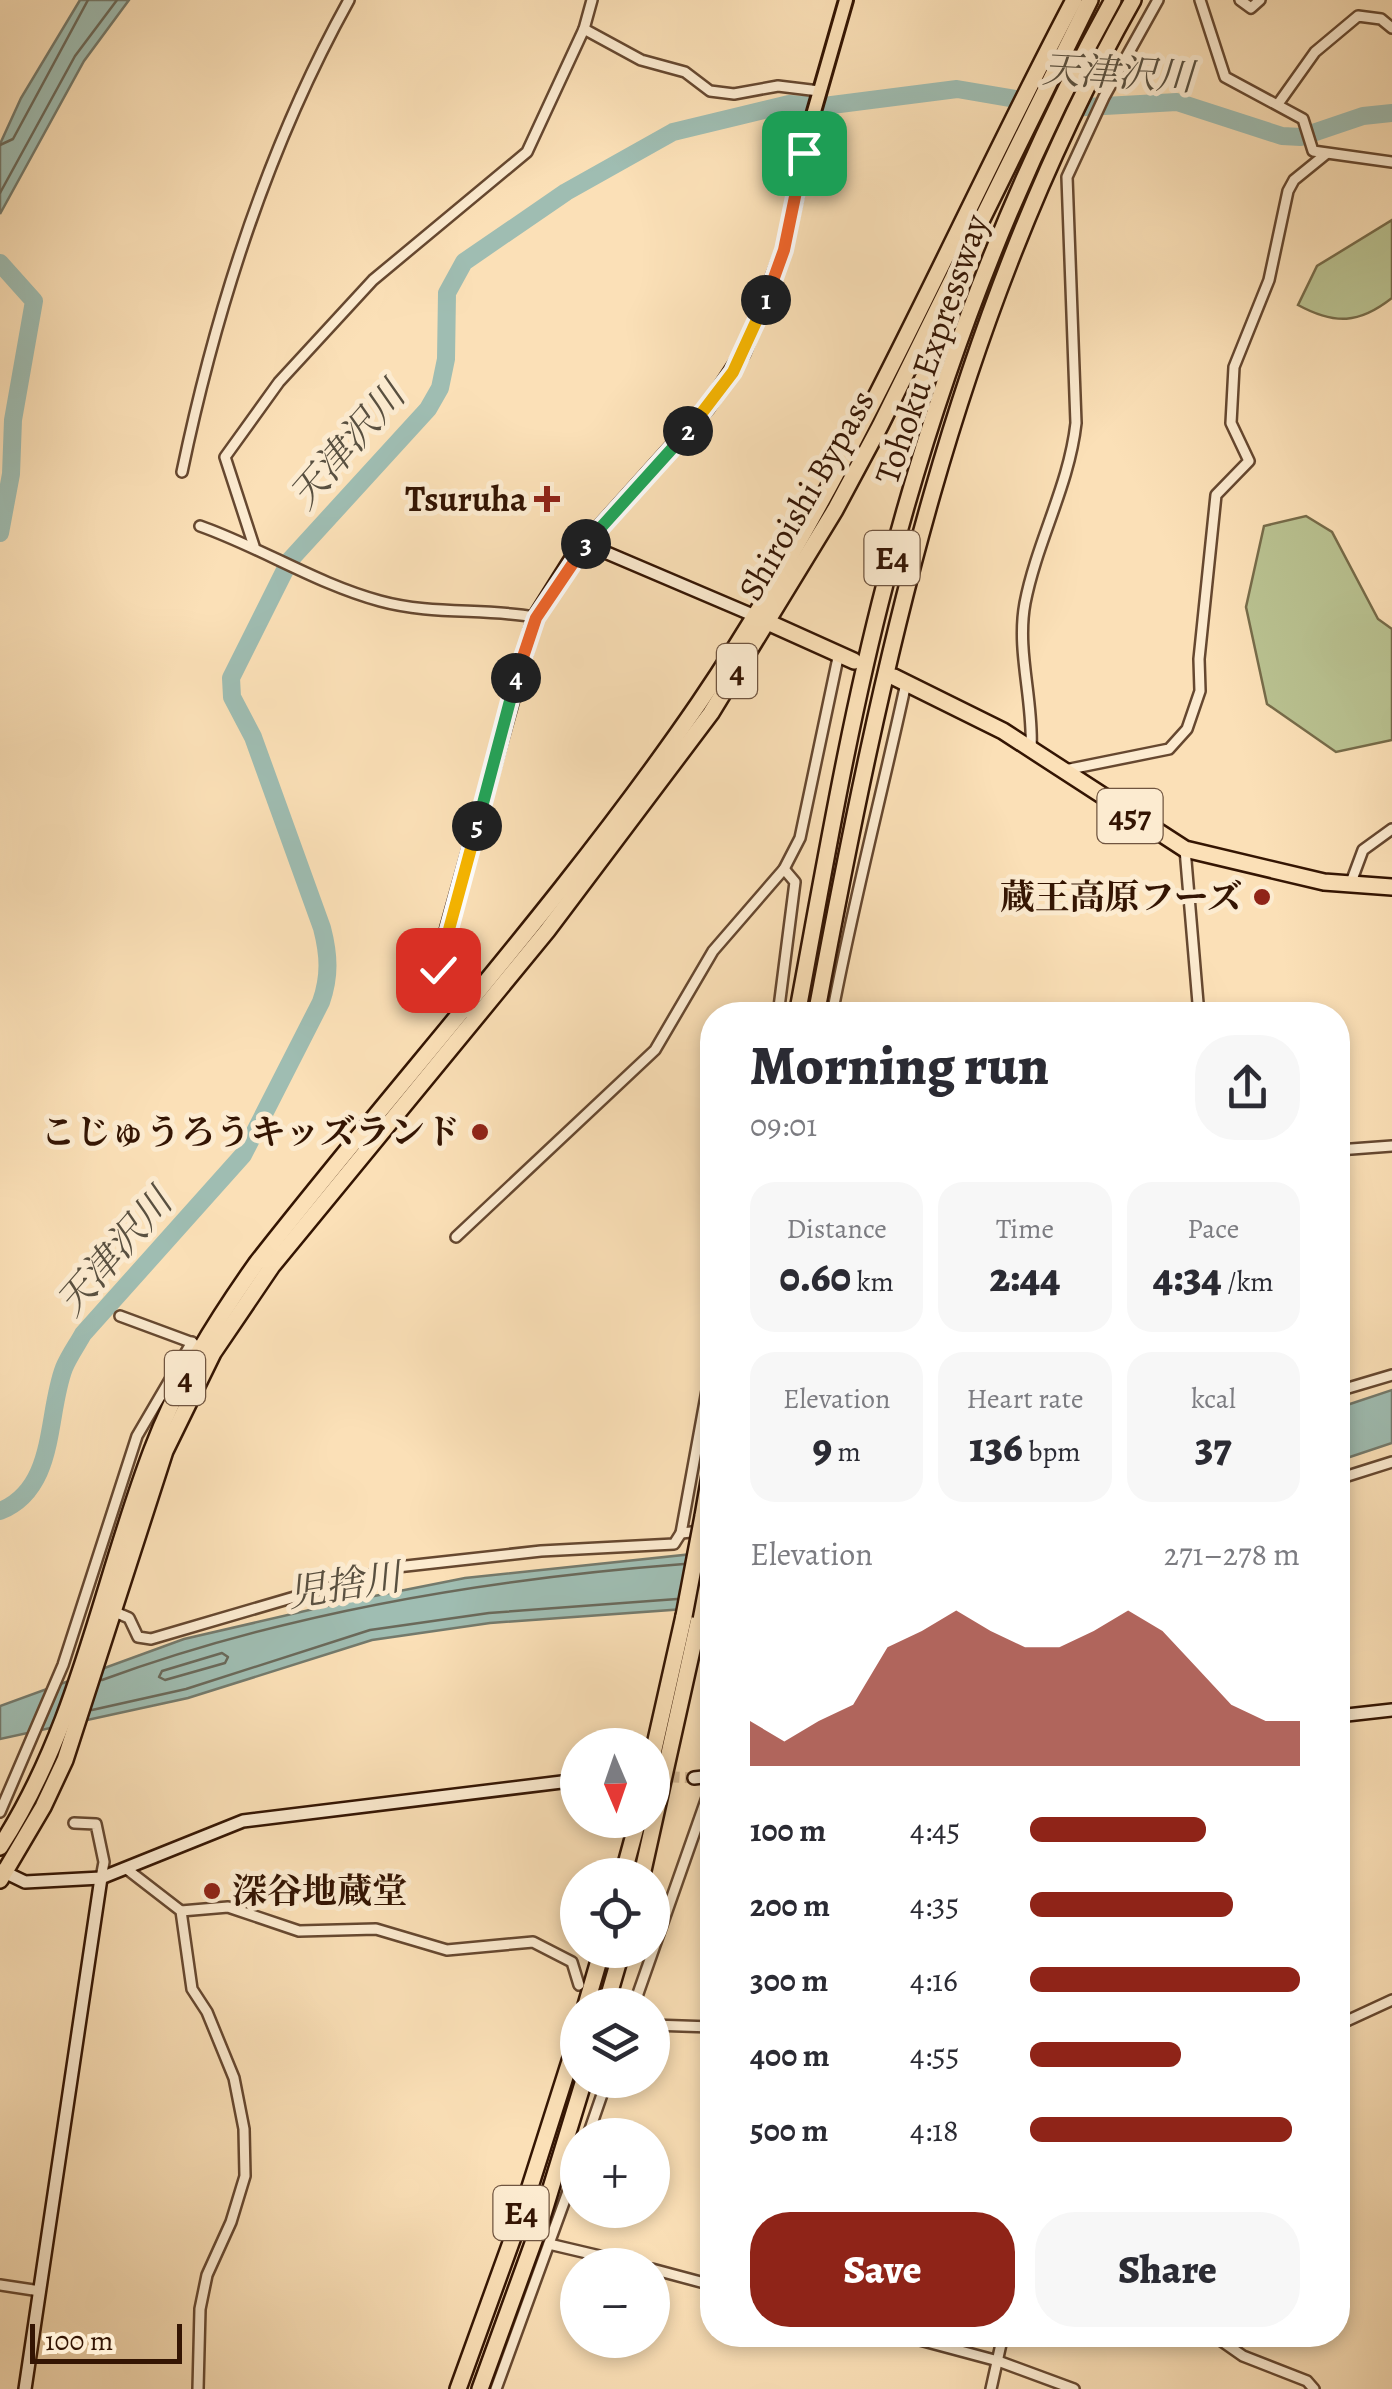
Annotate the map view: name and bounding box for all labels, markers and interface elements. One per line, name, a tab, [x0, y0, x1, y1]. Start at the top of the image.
water label: 天津沢川	[1041, 43, 1199, 103]
pin	[762, 111, 847, 196]
icon: arrive	[777, 126, 832, 181]
street label: Tohoku Expressway	[862, 208, 1000, 490]
pin: 1	[741, 275, 791, 325]
text: 1	[761, 281, 771, 319]
water label: 天津沢川	[278, 368, 419, 519]
street label: Shiroishi Bypass	[726, 381, 886, 609]
pin: 2	[663, 406, 713, 456]
text: 2	[681, 412, 695, 450]
place label: Tsuruha	[405, 475, 527, 523]
marker: Tsuruha	[536, 488, 558, 510]
pin: 3	[561, 519, 611, 569]
text: 3	[580, 525, 592, 563]
road number: E4	[864, 531, 920, 585]
road number: 4	[717, 644, 757, 698]
pin: 4	[491, 653, 541, 703]
text: 4	[509, 659, 523, 697]
road number: 457	[1098, 789, 1162, 843]
pin: 5	[452, 801, 502, 851]
text: 5	[471, 807, 483, 845]
place label: 蔵王高原フーズ	[1000, 873, 1242, 921]
marker: 蔵王高原フーズ	[1251, 886, 1273, 908]
pin	[396, 928, 481, 1013]
icon: check	[411, 943, 466, 998]
text: Morning run	[750, 1028, 1049, 1103]
button: share	[1195, 1035, 1300, 1140]
text: 09:01	[750, 1103, 817, 1147]
place label: こじゅうろうキッズランド	[41, 1108, 460, 1156]
marker: こじゅうろうキッズランド	[469, 1121, 491, 1143]
water label: 天津沢川	[45, 1175, 186, 1326]
text: Distance	[786, 1210, 887, 1248]
text: Time	[996, 1210, 1054, 1248]
text: Pace	[1187, 1210, 1239, 1248]
text: 0.60	[780, 1248, 851, 1305]
text: 2:44	[990, 1248, 1060, 1305]
text: 4:34	[1153, 1248, 1222, 1305]
text: km	[851, 1263, 894, 1301]
text: /km	[1222, 1263, 1274, 1301]
road number: 4	[165, 1351, 205, 1405]
text: Elevation	[783, 1380, 890, 1418]
text: Heart rate	[967, 1380, 1083, 1418]
text: kcal	[1191, 1380, 1236, 1418]
text: 9	[812, 1418, 832, 1475]
text: 136	[969, 1418, 1023, 1475]
text: 37	[1195, 1418, 1232, 1475]
text: m	[832, 1433, 861, 1471]
text: bpm	[1023, 1433, 1081, 1471]
text: Elevation	[750, 1532, 873, 1576]
text: 271–278 m	[1164, 1532, 1300, 1576]
water label: 児捨川	[284, 1550, 408, 1620]
north arrow	[560, 1728, 670, 1838]
map controls	[560, 1728, 670, 2358]
text: 100 m	[750, 1808, 826, 1852]
text: 4:45	[910, 1808, 960, 1852]
button: locate	[560, 1858, 670, 1968]
place label: 深谷地蔵堂	[232, 1867, 407, 1915]
marker: 深谷地蔵堂	[201, 1880, 223, 1902]
text: 200 m	[750, 1883, 830, 1927]
text: 4:35	[910, 1883, 959, 1927]
text: 300 m	[750, 1958, 828, 2002]
text: 4:16	[910, 1958, 958, 2002]
button: layers	[560, 1988, 670, 2098]
text: 400 m	[750, 2033, 830, 2077]
text: 4:55	[910, 2033, 960, 2077]
text: 500 m	[750, 2108, 828, 2152]
text: 4:18	[910, 2108, 959, 2152]
button: +	[560, 2118, 670, 2228]
road number: E4	[494, 2186, 548, 2240]
button: Save	[750, 2212, 1015, 2327]
button: Share	[1035, 2212, 1300, 2327]
button: −	[560, 2248, 670, 2358]
scale bar	[30, 2319, 182, 2364]
text: 100 m	[45, 2322, 113, 2360]

